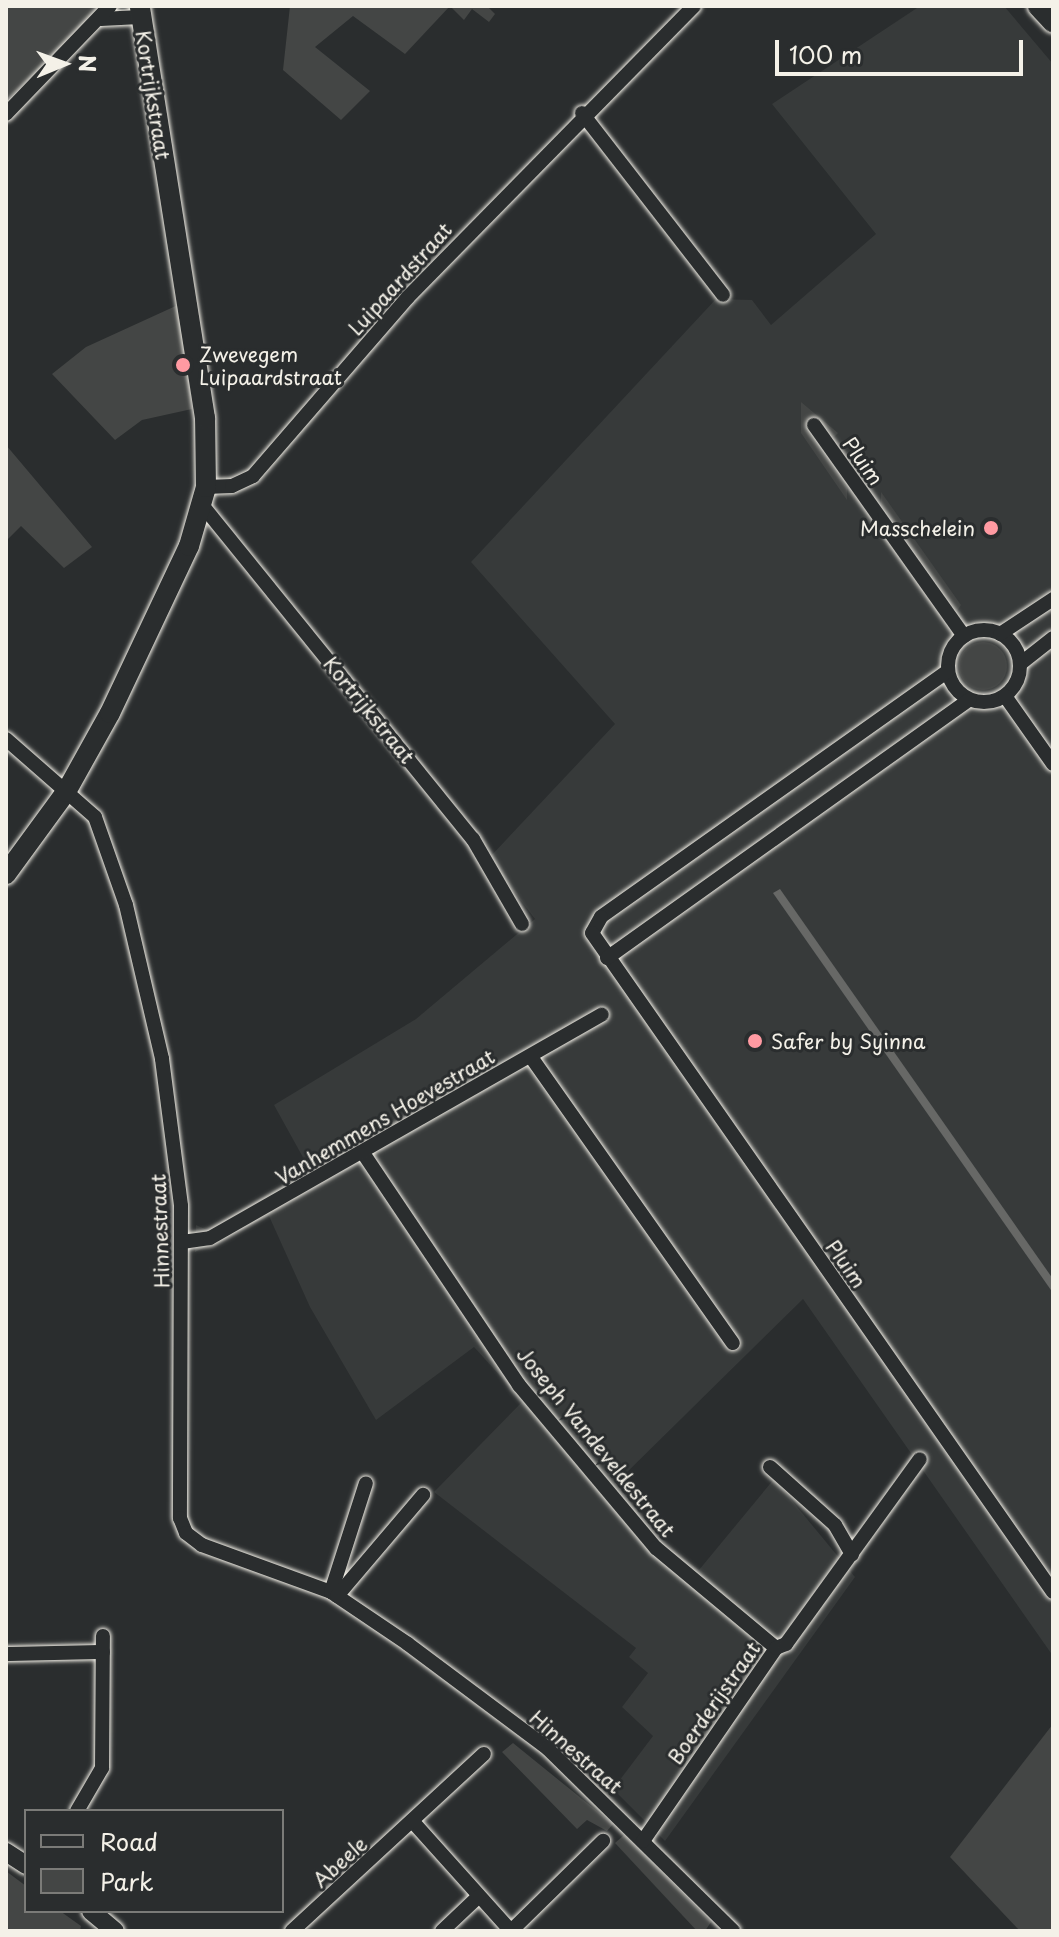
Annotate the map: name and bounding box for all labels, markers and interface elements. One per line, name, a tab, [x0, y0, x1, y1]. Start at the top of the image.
north arrow	[24, 24, 104, 104]
scale bar	[779, 24, 1027, 74]
street label: Kortrijkstraat	[131, 29, 175, 161]
text: 100 m	[789, 36, 862, 72]
text: N	[72, 55, 105, 73]
street label: Luipaardstraat	[343, 218, 457, 340]
place label: Zwevegem Luipaardstraat	[199, 342, 342, 389]
marker: Zwevegem Luipaardstraat	[174, 356, 192, 374]
street label: Pluim	[838, 432, 888, 490]
place label: Masschelein	[860, 516, 975, 540]
marker: Masschelein	[982, 519, 1000, 537]
street label: Kortrijkstraat	[319, 652, 419, 768]
place label: Safer by Syinna	[771, 1029, 925, 1053]
marker: Safer by Syinna	[746, 1032, 764, 1050]
street label: Vanhemmens Hoevestraat	[271, 1044, 499, 1190]
street label: Hinnestraat	[146, 1173, 174, 1289]
street label: Pluim	[821, 1235, 871, 1293]
street label: Joseph Vandeveldestraat	[513, 1343, 679, 1541]
street label: Boerderijstraat	[663, 1637, 765, 1769]
street label: Hinnestraat	[525, 1705, 627, 1799]
legend	[24, 1809, 284, 1913]
text: Road	[100, 1823, 158, 1859]
street label: Abeele	[308, 1832, 372, 1892]
text: Park	[100, 1863, 154, 1899]

